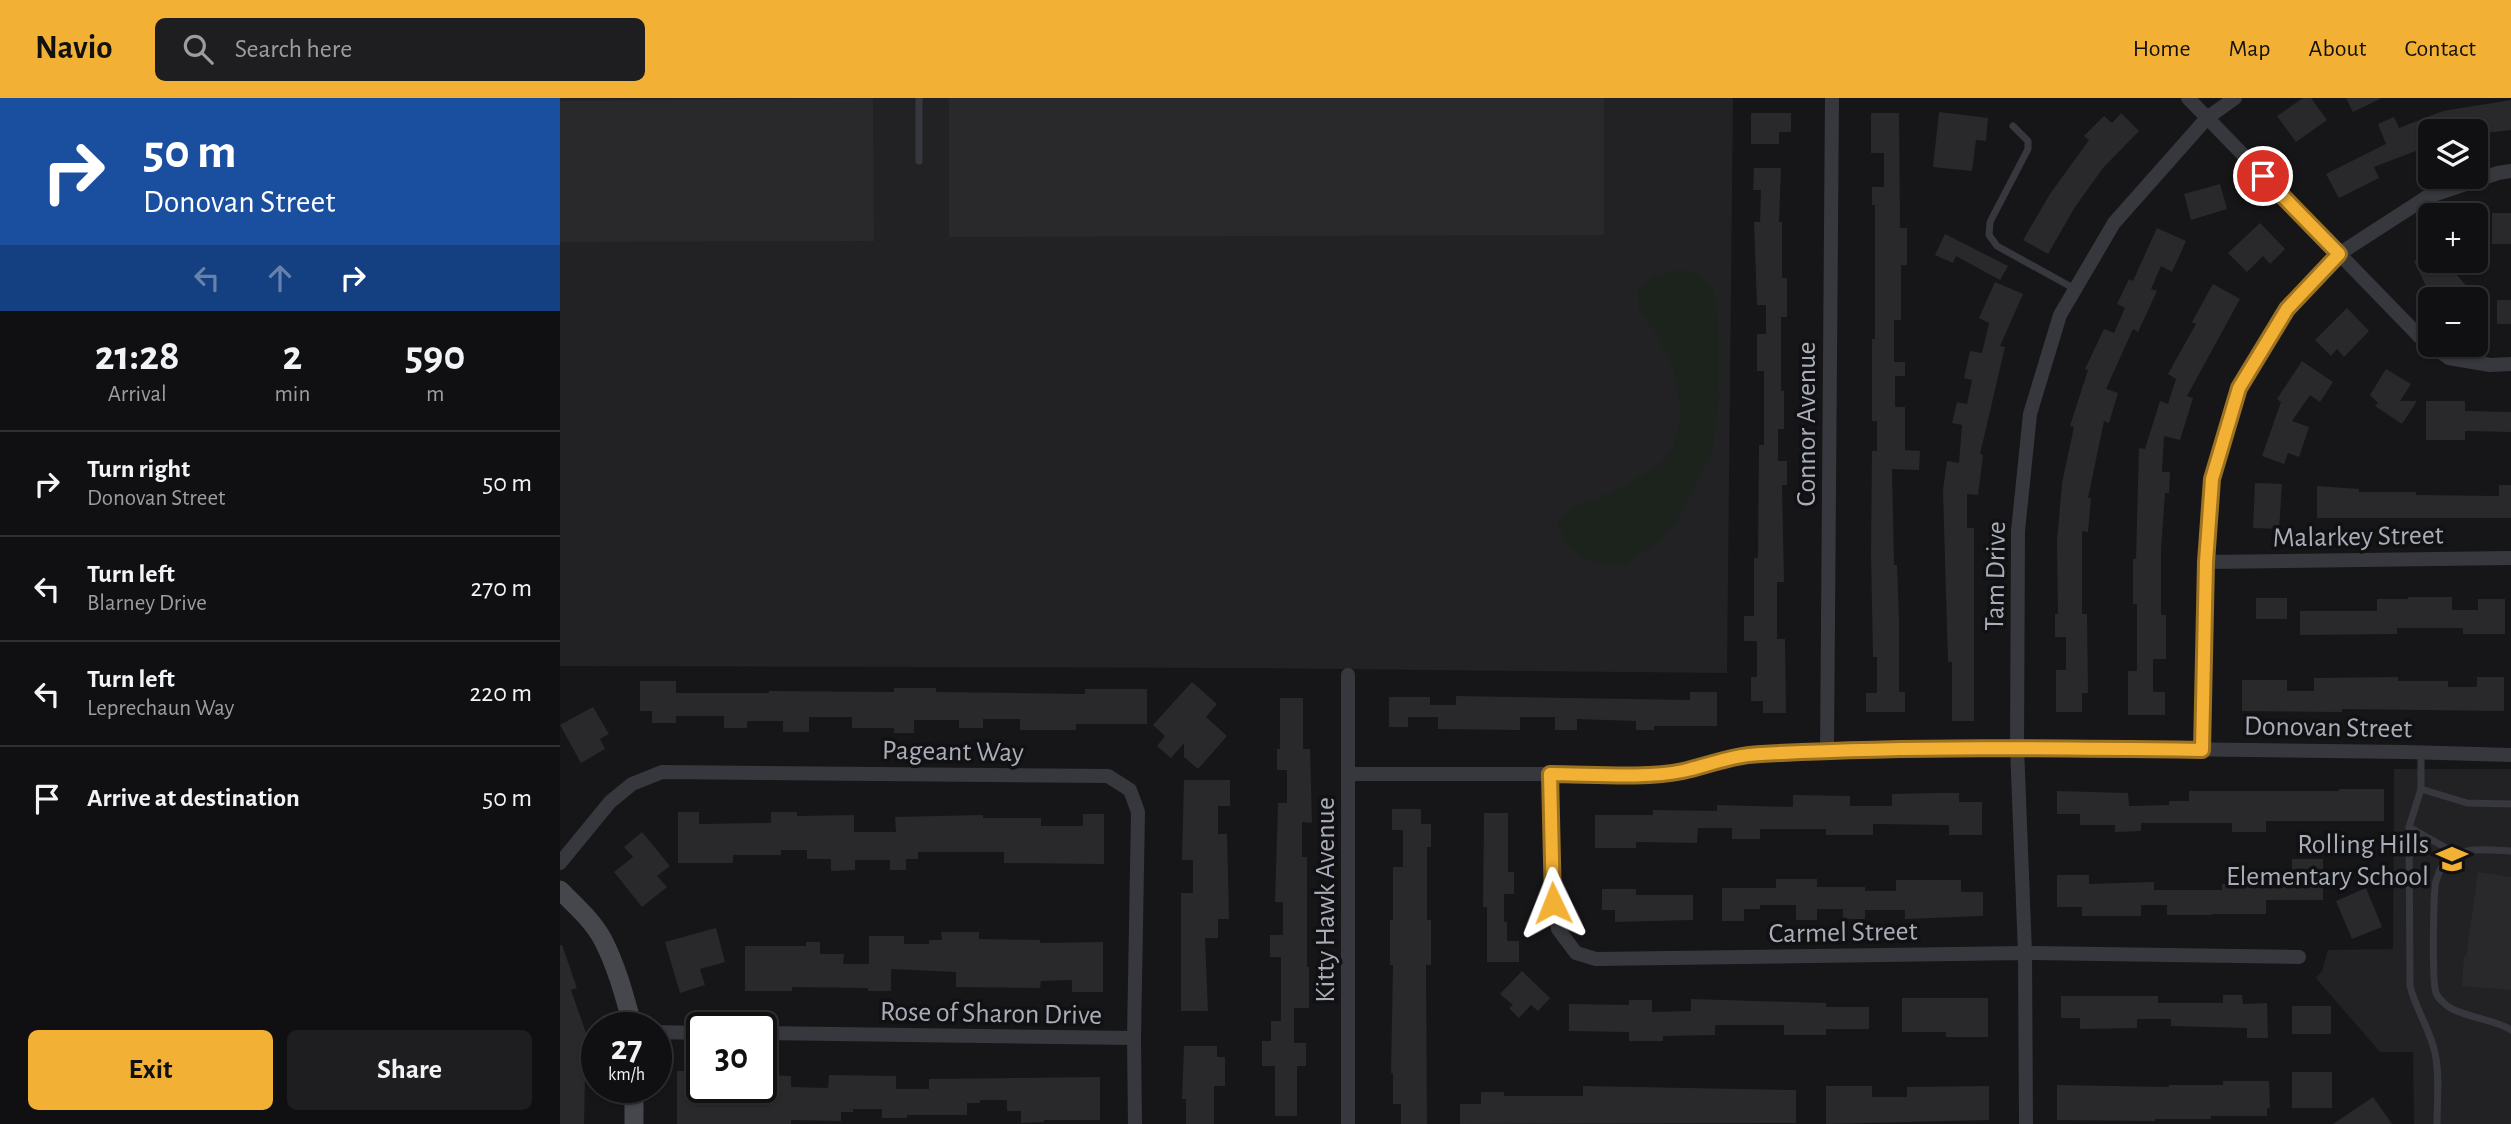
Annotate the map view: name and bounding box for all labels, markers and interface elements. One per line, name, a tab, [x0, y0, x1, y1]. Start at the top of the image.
search box	[155, 18, 645, 81]
icon: search	[179, 30, 217, 68]
text: Navio	[35, 32, 113, 65]
text: Search here	[235, 36, 352, 62]
text: Home	[2133, 37, 2191, 61]
text: Map	[2229, 37, 2271, 61]
text: About	[2309, 37, 2366, 61]
text: Contact	[2404, 37, 2476, 61]
map controls	[2418, 119, 2488, 357]
button: layers	[2418, 119, 2488, 189]
icon: right	[28, 126, 119, 217]
text: 50 m	[143, 128, 237, 177]
pin	[2233, 146, 2293, 206]
icon: arrive	[2244, 157, 2282, 195]
text: Donovan Street	[143, 186, 335, 218]
button: +	[2418, 203, 2488, 273]
icon: left	[188, 259, 226, 297]
icon: ahead	[261, 259, 299, 297]
icon: right	[334, 259, 372, 297]
button: −	[2418, 287, 2488, 357]
text: 21:28	[95, 335, 180, 377]
text: 2	[282, 335, 302, 377]
text: 590	[405, 335, 465, 377]
street label: Connor Avenue	[1793, 342, 1821, 506]
text: Arrival	[108, 383, 167, 406]
text: min	[274, 383, 310, 406]
text: m	[426, 383, 444, 406]
text: Turn right	[87, 456, 190, 482]
icon: right	[28, 465, 66, 503]
text: 50 m	[482, 470, 532, 496]
text: Donovan Street	[87, 487, 225, 510]
street label: Tam Drive	[1981, 521, 2011, 631]
street label: Malarkey Street	[2272, 522, 2444, 552]
text: Turn left	[87, 561, 175, 587]
icon: left	[28, 570, 66, 608]
text: 270 m	[471, 575, 532, 601]
text: Blarney Drive	[87, 592, 207, 615]
text: Turn left	[87, 666, 175, 692]
icon: left	[28, 675, 66, 713]
text: 220 m	[470, 680, 532, 706]
text: Leprechaun Way	[87, 697, 234, 720]
street label: Donovan Street	[2244, 713, 2412, 743]
street label: Pageant Way	[882, 737, 1024, 767]
icon: arrive	[28, 780, 66, 818]
text: Arrive at destination	[87, 785, 300, 811]
text: 50 m	[482, 785, 532, 811]
street label: Kitty Hawk Avenue	[1312, 797, 1340, 1003]
place label: Rolling Hills Elementary School	[2226, 831, 2429, 891]
school or university icon: Rolling Hills Elementary School	[2435, 842, 2469, 876]
position arrow	[1516, 866, 1590, 940]
street label: Carmel Street	[1768, 918, 1918, 948]
street label: Rose of Sharon Drive	[880, 998, 1102, 1030]
speed limit sign: 30	[686, 1012, 777, 1103]
button: Exit	[28, 1030, 273, 1110]
button: Share	[287, 1030, 532, 1110]
text: 27	[611, 1031, 642, 1066]
text: km/h	[608, 1066, 645, 1084]

